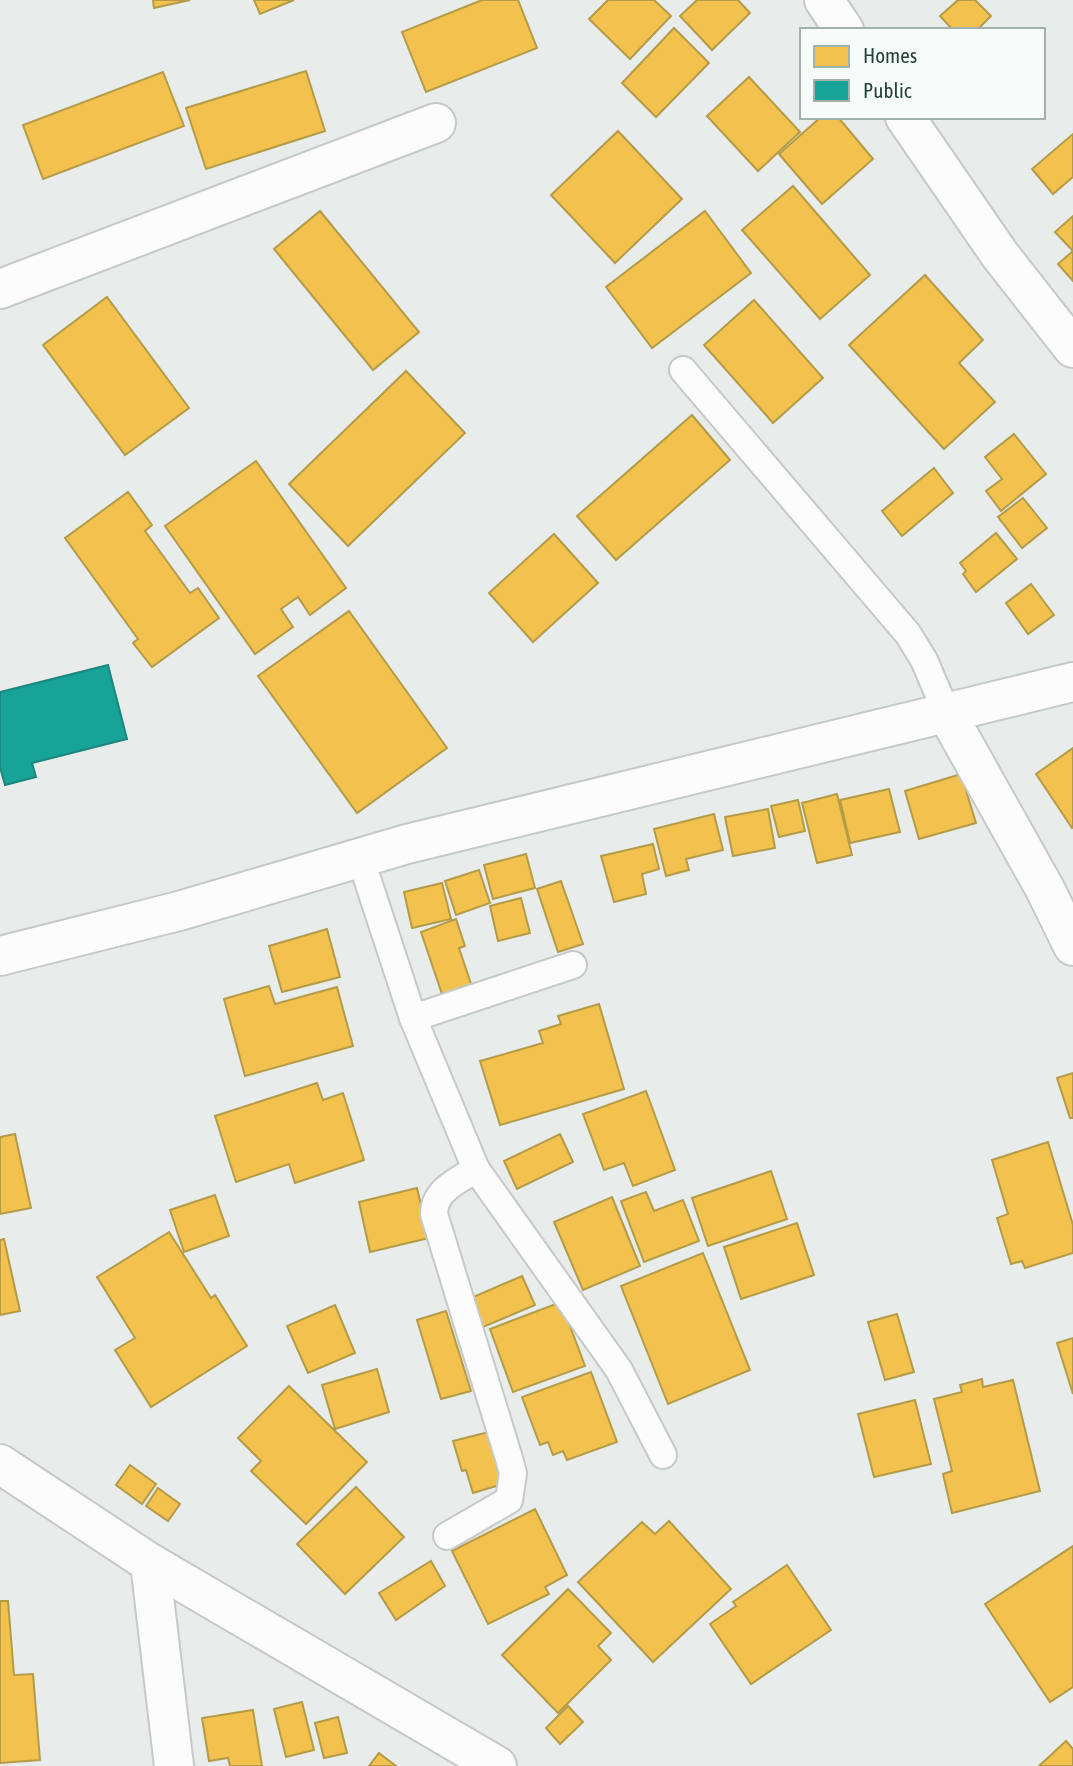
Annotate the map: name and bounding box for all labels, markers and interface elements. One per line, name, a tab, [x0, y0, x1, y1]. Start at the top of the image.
legend	[800, 28, 1045, 119]
text: Homes	[863, 43, 917, 67]
text: Public	[863, 78, 912, 102]

